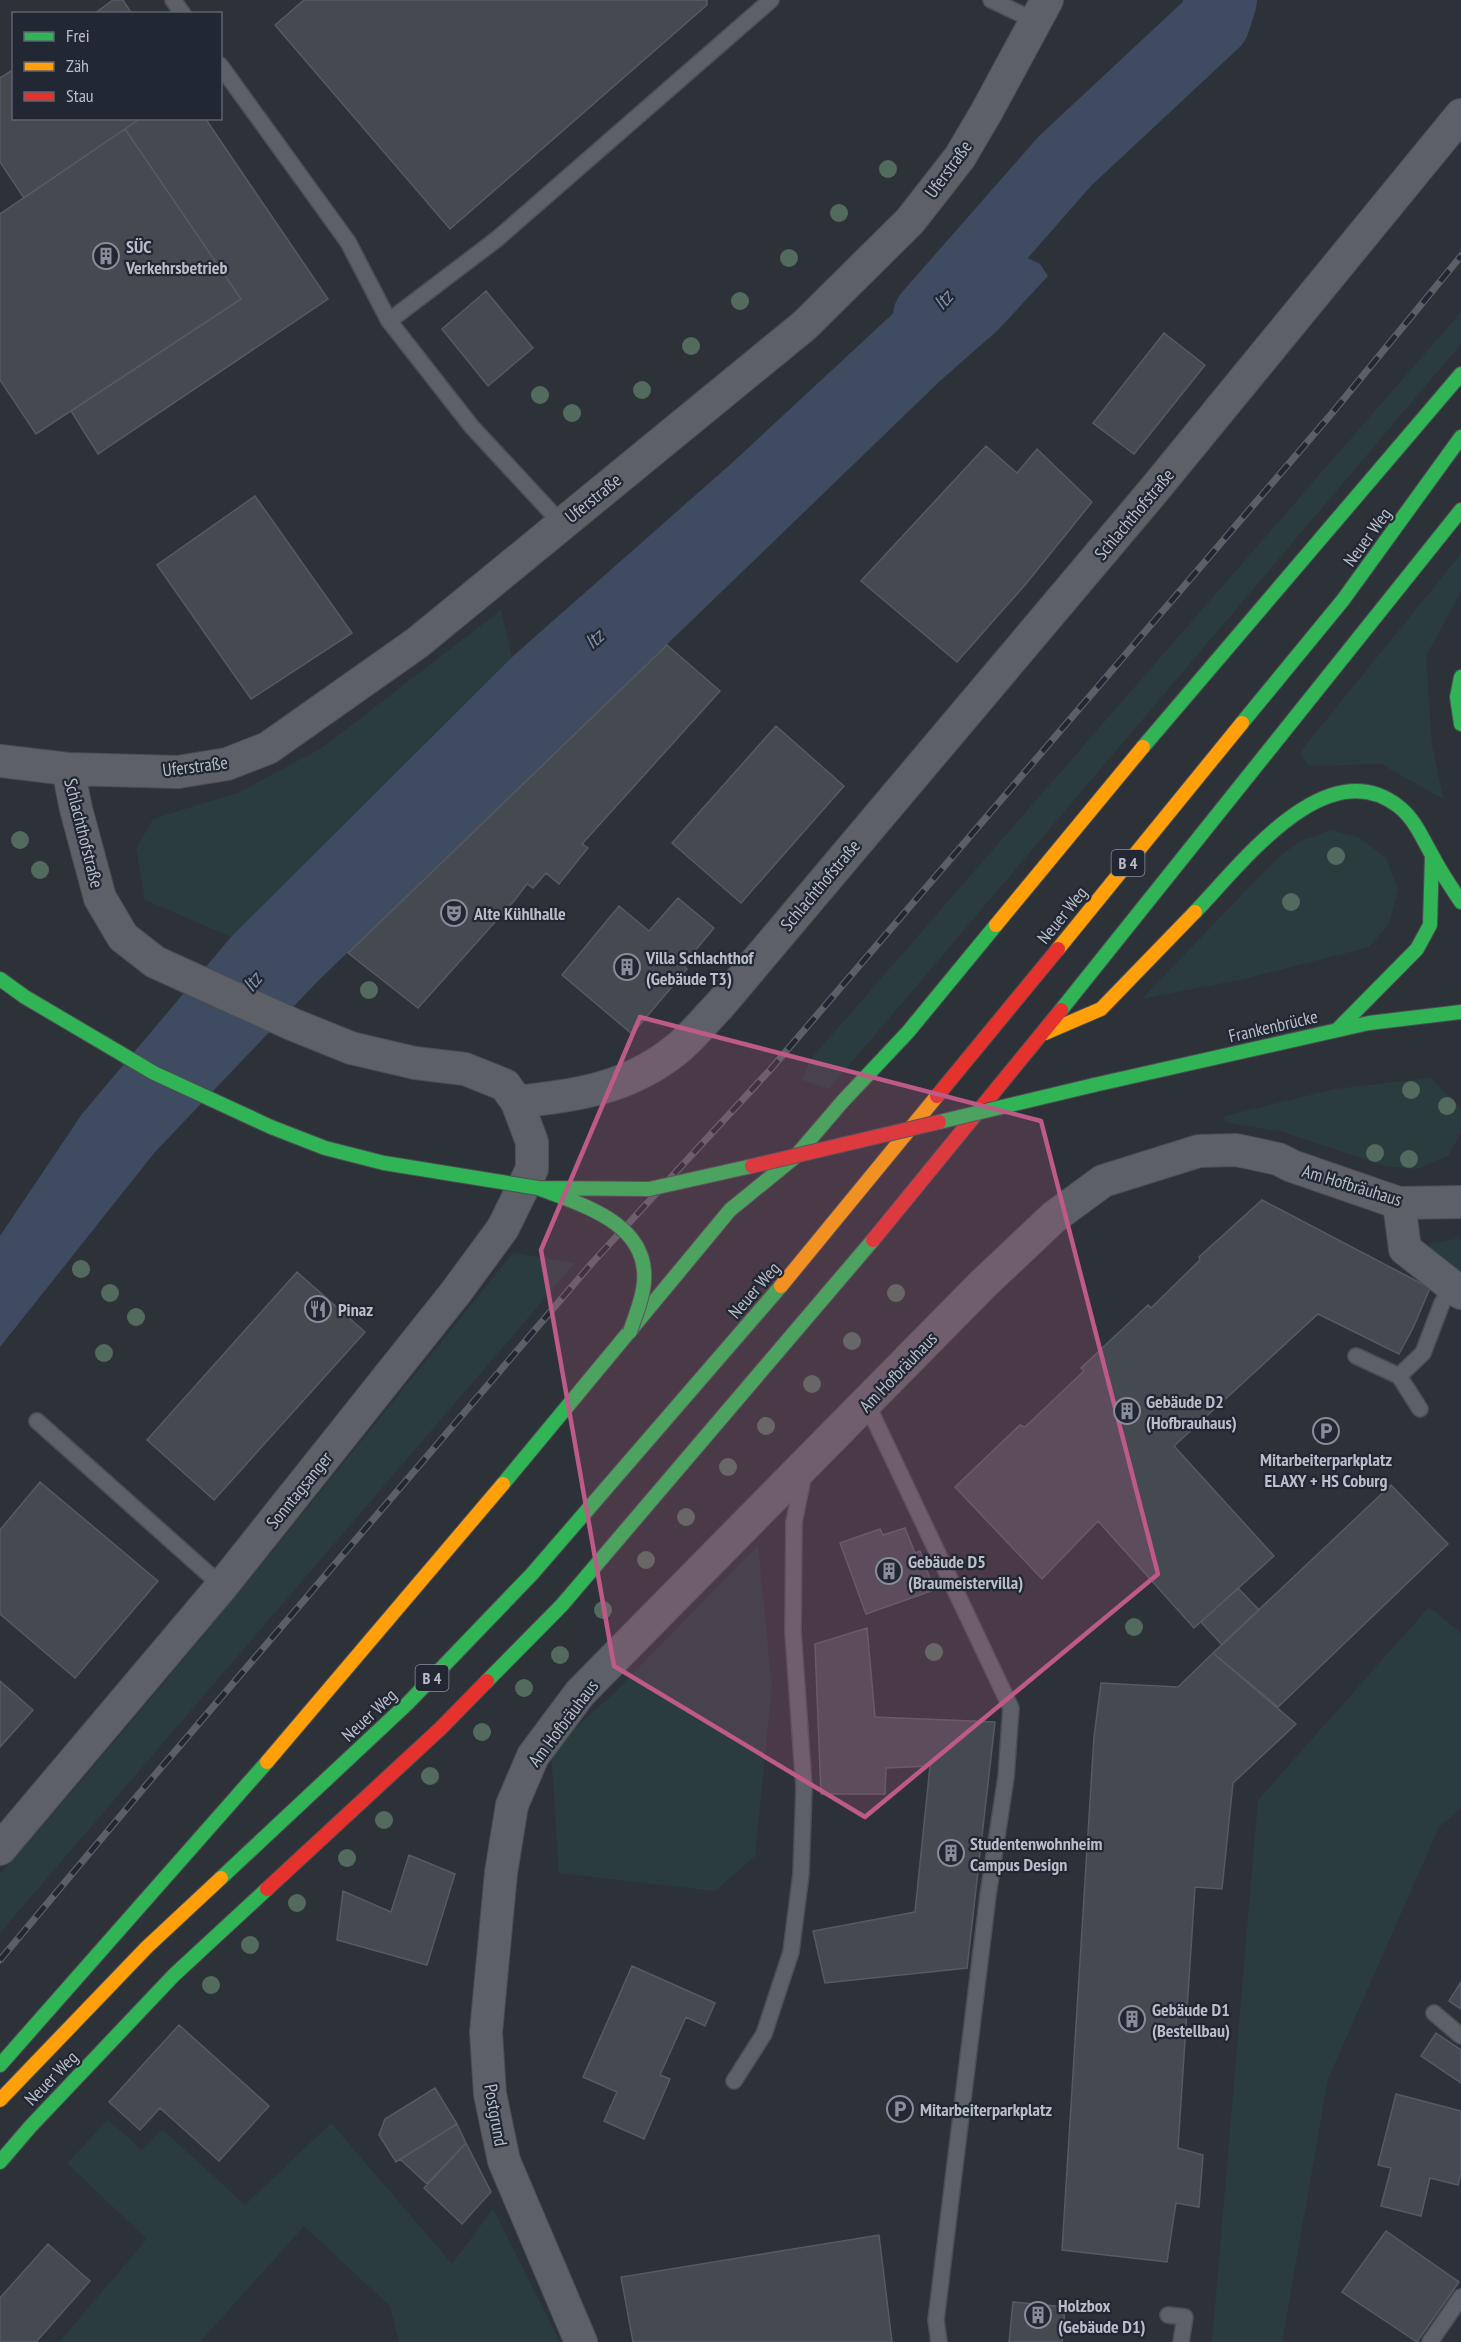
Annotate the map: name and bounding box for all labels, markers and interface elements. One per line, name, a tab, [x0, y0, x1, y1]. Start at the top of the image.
legend	[12, 12, 222, 120]
text: Frei	[66, 24, 90, 47]
text: Zäh	[66, 54, 89, 77]
text: Stau	[66, 84, 94, 107]
street label: Uferstraße	[919, 136, 977, 202]
place label: SÜC Verkehrsbetrieb	[125, 235, 227, 279]
building icon: SÜC Verkehrsbetrieb	[91, 241, 121, 271]
water label: Itz	[927, 284, 960, 315]
street label: Schlachthofstraße	[1089, 464, 1179, 564]
street label: Uferstraße	[560, 468, 626, 528]
street label: Neuer Weg	[1338, 503, 1396, 571]
water label: Itz	[579, 622, 610, 654]
street label: Uferstraße	[161, 751, 229, 781]
street label: Schlachthofstraße	[59, 776, 109, 890]
street label: Schlachthofstraße	[775, 835, 865, 935]
road number: B 4	[1112, 850, 1144, 876]
street label: Neuer Weg	[1032, 882, 1092, 948]
theatre icon: Alte Kühlhalle	[439, 898, 469, 928]
place label: Alte Kühlhalle	[473, 902, 566, 925]
place label: Villa Schlachthof (Gebäude T3)	[645, 946, 755, 990]
building icon: Villa Schlachthof (Gebäude T3)	[612, 952, 642, 982]
water label: Itz	[236, 966, 269, 997]
street label: Frankenbrücke	[1226, 1005, 1320, 1047]
street label: Am Hofbräuhaus	[1300, 1159, 1404, 1211]
street label: Neuer Weg	[723, 1257, 785, 1323]
restaurant icon: Pinaz	[303, 1294, 333, 1324]
place label: Pinaz	[338, 1298, 373, 1321]
street label: Am Hofbräuhaus	[854, 1327, 942, 1417]
place label: Gebäude D2 (Hofbrauhaus)	[1146, 1390, 1237, 1434]
building icon: Gebäude D2 (Hofbrauhaus)	[1112, 1396, 1142, 1426]
parking icon: Mitarbeiterparkplatz ELAXY + HS Coburg	[1311, 1416, 1341, 1446]
street label: Sonntagsanger	[261, 1447, 337, 1533]
place label: Mitarbeiterparkplatz ELAXY + HS Coburg	[1260, 1448, 1392, 1492]
place label: Gebäude D5 (Braumeistervilla)	[908, 1550, 1023, 1594]
building icon: Gebäude D5 (Braumeistervilla)	[874, 1556, 904, 1586]
road number: B 4	[416, 1665, 448, 1691]
street label: Am Hofbräuhaus	[523, 1675, 603, 1771]
street label: Neuer Weg	[337, 1684, 401, 1746]
place label: Studentenwohnheim Campus Design	[970, 1832, 1103, 1876]
building icon: Studentenwohnheim Campus Design	[936, 1838, 966, 1868]
place label: Gebäude D1 (Bestellbau)	[1152, 1998, 1230, 2042]
building icon: Gebäude D1 (Bestellbau)	[1117, 2004, 1147, 2034]
street label: Neuer Weg	[19, 2046, 83, 2110]
street label: Postgrund	[479, 2082, 513, 2148]
parking icon: Mitarbeiterparkplatz	[885, 2094, 915, 2124]
place label: Mitarbeiterparkplatz	[920, 2098, 1052, 2121]
place label: Holzbox (Gebäude D1)	[1058, 2294, 1146, 2338]
building icon: Holzbox (Gebäude D1)	[1023, 2300, 1053, 2330]

